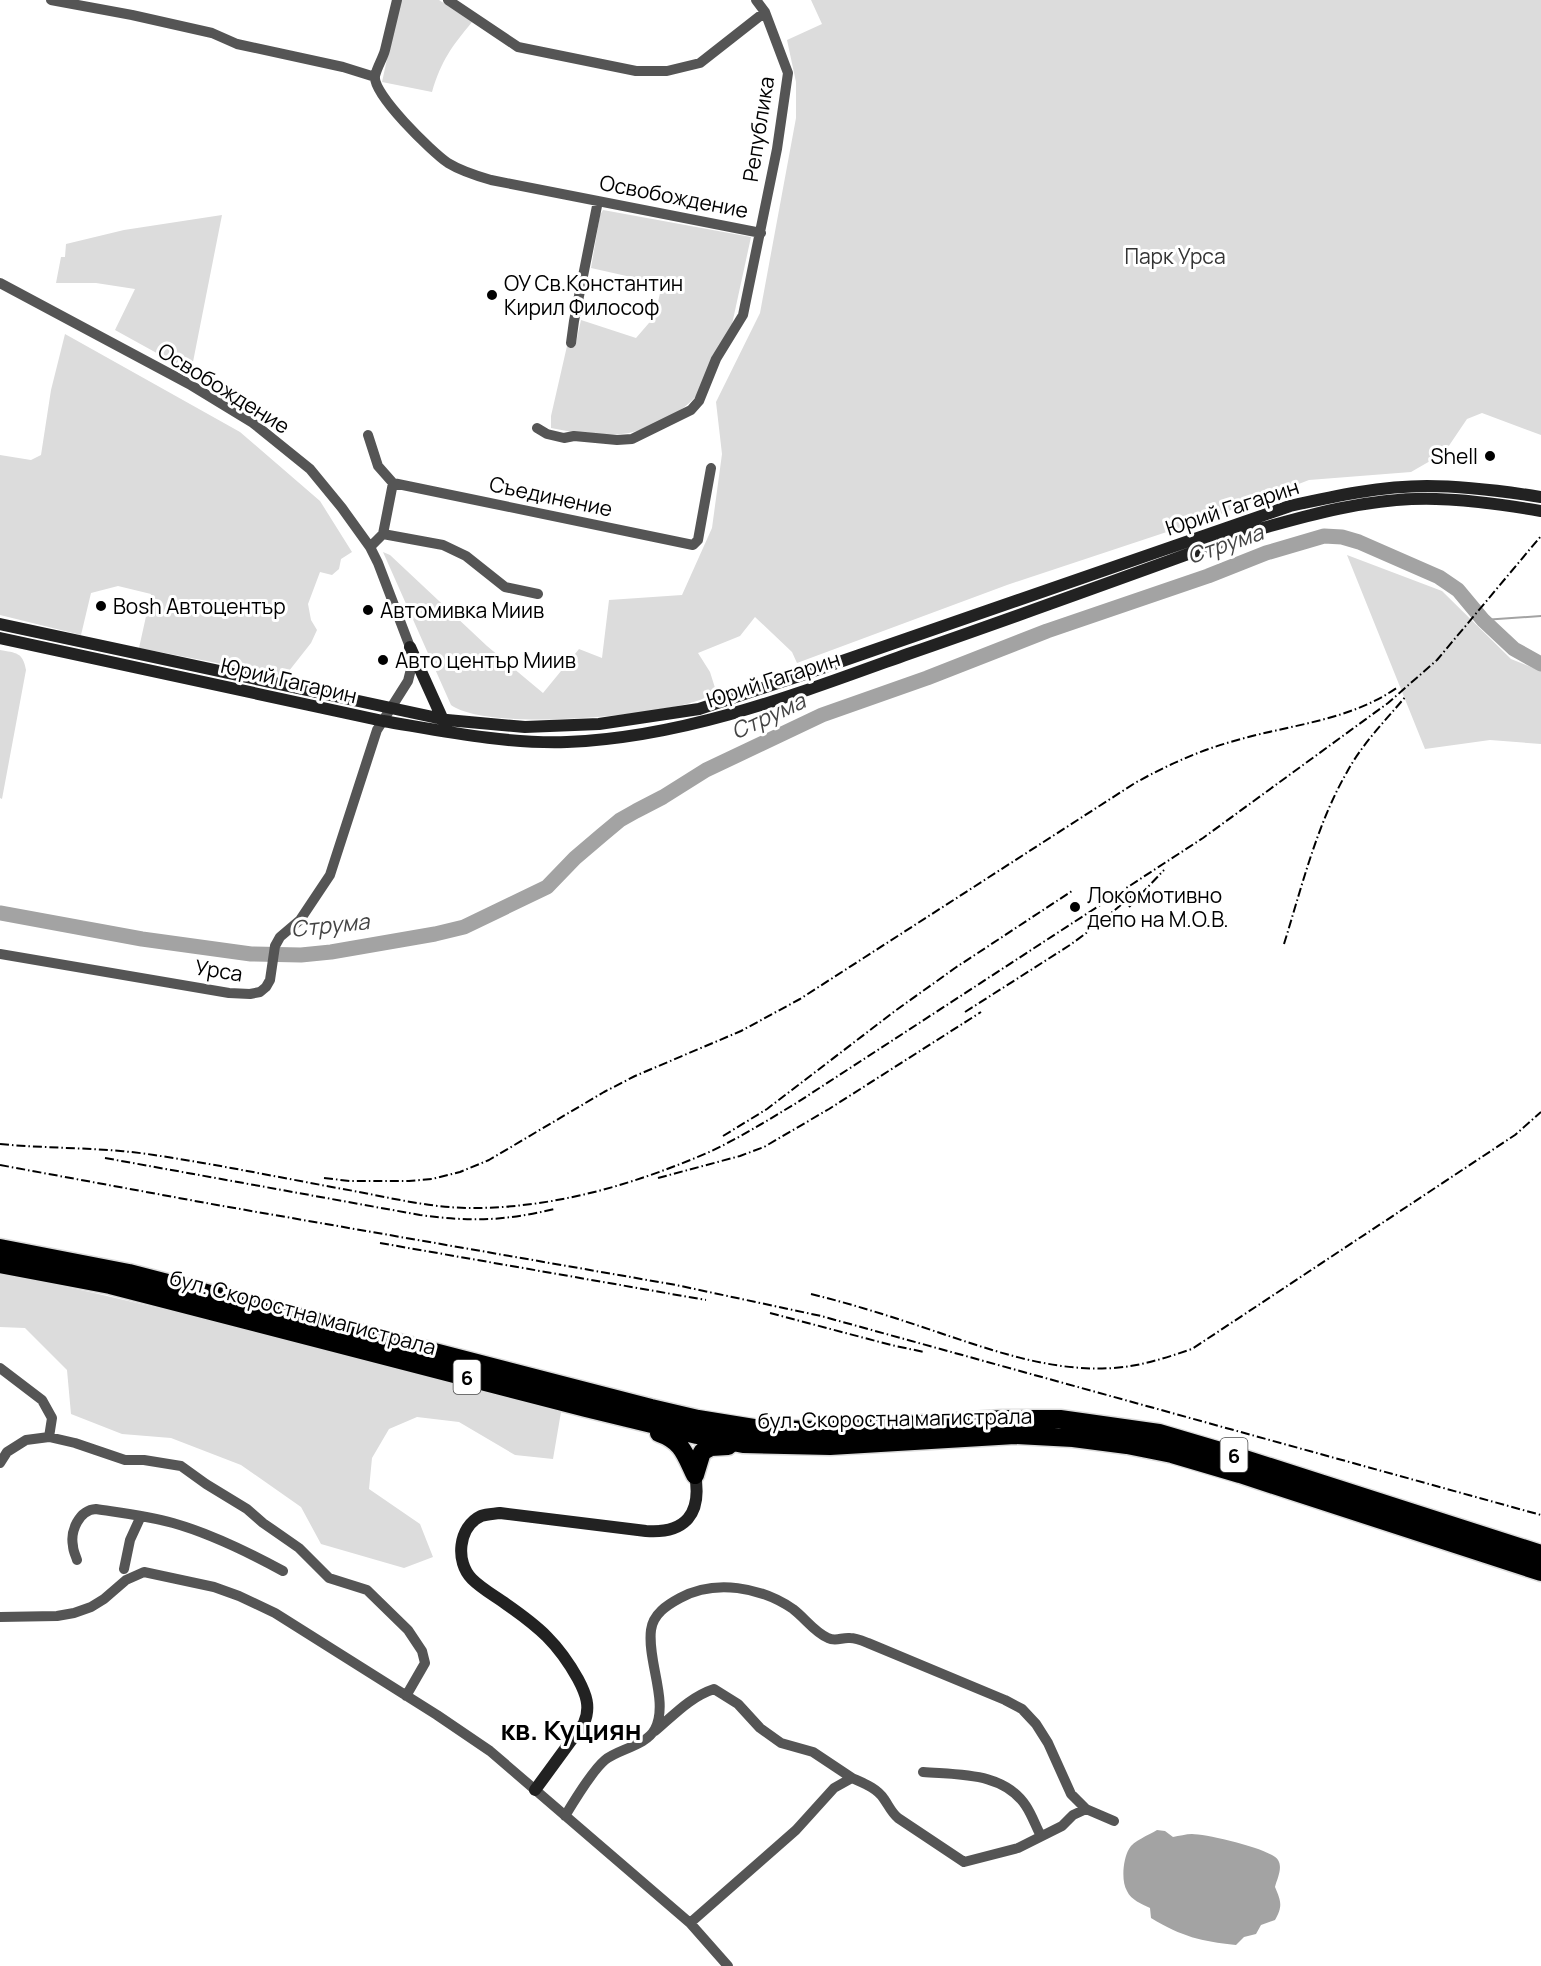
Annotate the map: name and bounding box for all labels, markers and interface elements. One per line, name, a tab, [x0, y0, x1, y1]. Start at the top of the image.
street label: Република	[736, 74, 780, 184]
street label: Освобождение	[597, 168, 751, 224]
park label: Парк Урса	[1124, 242, 1226, 270]
place label: ОУ Св.Константин Кирил Философ	[504, 269, 683, 321]
marker: ОУ Св.Константин Кирил Философ	[485, 288, 499, 302]
street label: Освобождение	[153, 336, 295, 440]
place label: Shell	[1430, 442, 1478, 470]
marker: Shell	[1483, 449, 1497, 463]
street label: Съединение	[487, 469, 615, 523]
street label: Юрий Гагарин	[1162, 472, 1302, 542]
water label: Струма	[1183, 516, 1269, 571]
place label: Bosh Автоцентър	[113, 592, 286, 620]
place label: Автомивка Миив	[380, 596, 544, 624]
marker: Bosh Автоцентър	[94, 599, 108, 613]
marker: Автомивка Миив	[361, 603, 375, 617]
street label: Юрий Гагарин	[703, 644, 843, 714]
place label: Авто център Миив	[395, 646, 576, 674]
street label: Юрий Гагарин	[218, 651, 360, 709]
marker: Авто център Миив	[376, 653, 390, 667]
water label: Струма	[726, 685, 812, 746]
place label: Локомотивно депо на М.О.В.	[1087, 881, 1229, 933]
marker: Локомотивно депо на М.О.В.	[1068, 900, 1082, 914]
water label: Струма	[289, 906, 372, 944]
street label: Урса	[193, 952, 245, 988]
street label: бул. Скоростна магистрала	[167, 1263, 439, 1361]
road number: 6	[454, 1360, 480, 1394]
street label: бул. Скоростна магистрала	[757, 1402, 1033, 1434]
road number: 6	[1220, 1438, 1248, 1472]
district label: кв. Куциян	[500, 1711, 642, 1748]

